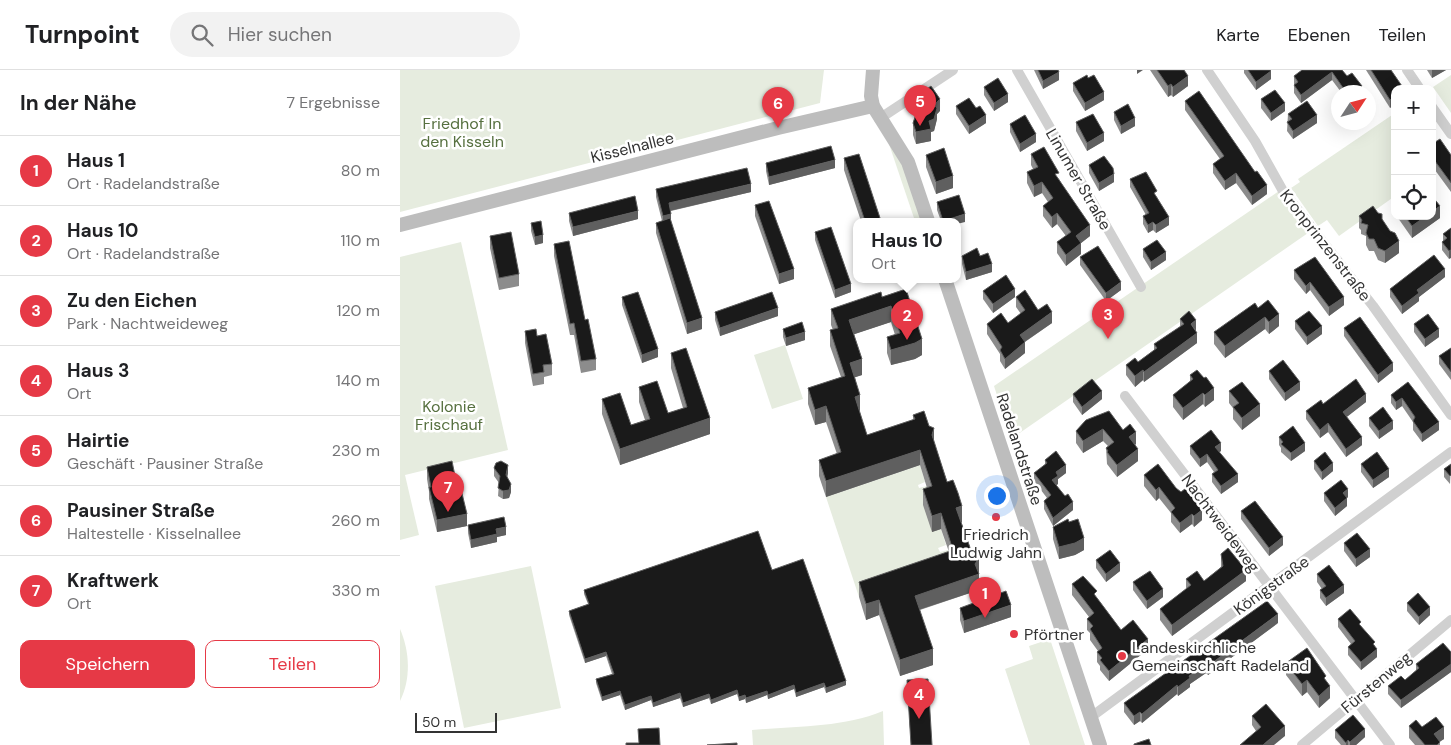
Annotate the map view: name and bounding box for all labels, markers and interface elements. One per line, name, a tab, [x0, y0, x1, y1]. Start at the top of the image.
search box	[170, 12, 520, 57]
text: Turnpoint	[25, 19, 140, 50]
icon: search	[188, 21, 216, 49]
text: Hier suchen	[228, 22, 332, 47]
text: Karte	[1216, 23, 1260, 47]
text: Ebenen	[1288, 23, 1350, 47]
text: Teilen	[1378, 23, 1426, 47]
pin: 5	[904, 85, 936, 126]
north arrow	[1331, 85, 1376, 130]
map controls	[1391, 85, 1436, 220]
button: +	[1391, 85, 1436, 130]
pin: 6	[762, 87, 794, 128]
text: In der Nähe	[20, 89, 137, 117]
text: 7 Ergebnisse	[287, 92, 380, 113]
park label: Friedhof In den Kisseln	[420, 113, 504, 152]
street label: Linumer Straße	[1041, 125, 1116, 234]
street label: Kisselnallee	[588, 127, 676, 168]
button: −	[1391, 130, 1436, 175]
text: Haus 1	[67, 148, 125, 173]
text: 1	[33, 160, 39, 181]
text: 80 m	[341, 160, 380, 181]
text: Ort · Radelandstraße	[67, 173, 220, 194]
button: locate	[1391, 175, 1436, 220]
street label: Kronprinzenstraße	[1275, 185, 1376, 305]
text: Haus 10	[67, 218, 138, 243]
popup	[853, 218, 961, 283]
text: Haus 10	[871, 228, 943, 253]
text: 2	[31, 230, 41, 251]
text: 110 m	[341, 230, 380, 251]
text: Ort · Radelandstraße	[67, 243, 220, 264]
text: Ort	[871, 253, 896, 274]
text: Zu den Eichen	[67, 288, 197, 313]
pin: 3	[1092, 298, 1124, 339]
pin: 2	[891, 299, 923, 340]
text: 3	[31, 300, 41, 321]
text: 120 m	[336, 300, 380, 321]
text: Park · Nachtweideweg	[67, 313, 228, 334]
text: Haus 3	[67, 358, 129, 383]
text: 4	[31, 370, 41, 391]
text: 140 m	[336, 370, 380, 391]
text: Ort	[67, 383, 92, 404]
street label: Radelandstraße	[992, 390, 1048, 508]
park label: Kolonie Frischauf	[415, 396, 483, 435]
text: Hairtie	[67, 428, 130, 453]
text: 5	[31, 440, 41, 461]
text: 230 m	[332, 440, 380, 461]
text: Geschäft · Pausiner Straße	[67, 453, 263, 474]
street label: Nachtweideweg	[1177, 470, 1265, 577]
pin: 7	[432, 471, 464, 512]
your location	[984, 483, 1010, 509]
text: Pausiner Straße	[67, 498, 215, 523]
text: 6	[31, 510, 41, 531]
text: 260 m	[331, 510, 380, 531]
marker: Friedrich Ludwig Jahn	[990, 511, 1002, 523]
text: Haltestelle · Kisselnallee	[67, 523, 241, 544]
place label: Friedrich Ludwig Jahn	[950, 524, 1042, 563]
street label: Königstraße	[1229, 551, 1313, 620]
text: Kraftwerk	[67, 568, 159, 593]
pin: 1	[969, 577, 1001, 618]
text: 7	[32, 580, 40, 601]
text: 330 m	[332, 580, 380, 601]
text: Ort	[67, 593, 92, 614]
place label: Pförtner	[1024, 624, 1084, 645]
marker: Pförtner	[1008, 628, 1020, 640]
place label: Landeskirchliche Gemeinschaft Radeland	[1132, 637, 1309, 676]
button: Speichern	[20, 640, 195, 688]
button: Teilen	[205, 640, 380, 688]
street label: Fürstenweg	[1337, 647, 1416, 718]
marker: Landeskirchliche Gemeinschaft Radeland	[1116, 650, 1128, 662]
pin: 4	[903, 678, 935, 719]
scale bar	[415, 710, 498, 733]
text: 50 m	[422, 713, 456, 731]

